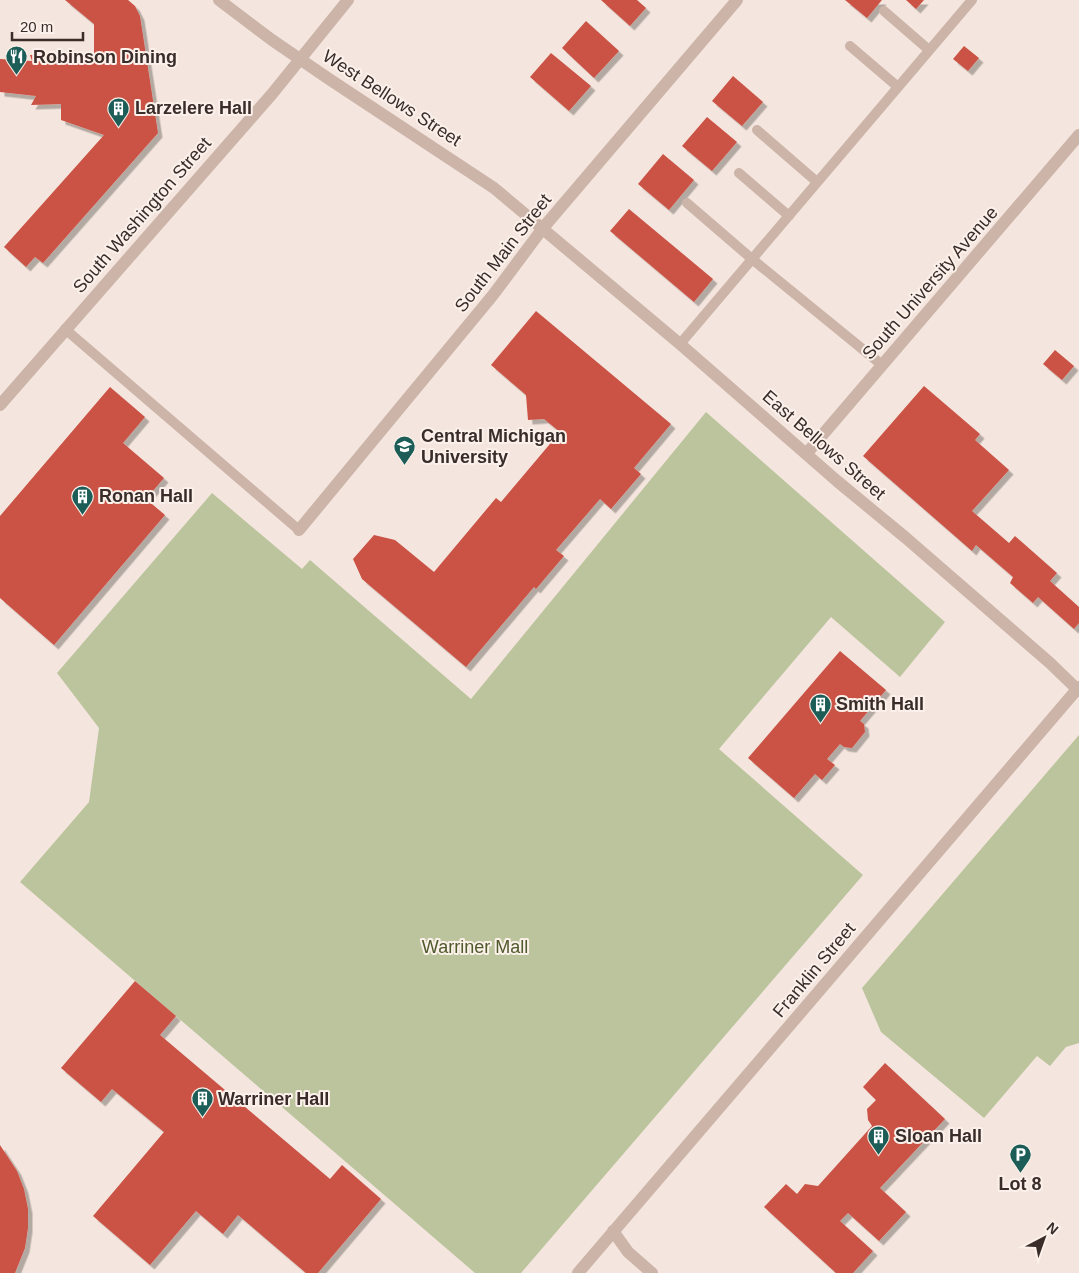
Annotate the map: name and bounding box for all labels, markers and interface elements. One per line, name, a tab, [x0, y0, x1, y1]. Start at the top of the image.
scale bar	[12, 10, 84, 42]
text: 20 m	[20, 18, 53, 35]
restaurant icon: Robinson Dining	[5, 45, 29, 76]
street label: West Bellows Street	[319, 46, 465, 150]
place label: Robinson Dining	[33, 47, 177, 67]
building icon: Larzelere Hall	[107, 96, 131, 127]
place label: Larzelere Hall	[135, 98, 252, 118]
street label: South Washington Street	[69, 133, 215, 297]
street label: South Main Street	[451, 190, 555, 316]
street label: South University Avenue	[858, 203, 1002, 363]
street label: East Bellows Street	[759, 386, 889, 504]
place label: Central Michigan University	[421, 426, 566, 467]
school or university icon: Central Michigan University	[393, 434, 417, 465]
building icon: Ronan Hall	[71, 484, 95, 515]
place label: Ronan Hall	[99, 486, 193, 506]
building icon: Smith Hall	[808, 692, 832, 723]
place label: Smith Hall	[836, 694, 924, 714]
street label: Franklin Street	[769, 919, 859, 1021]
park label: Warriner Mall	[422, 937, 528, 957]
building icon: Warriner Hall	[190, 1087, 214, 1118]
place label: Warriner Hall	[218, 1089, 329, 1109]
building icon: Sloan Hall	[867, 1124, 891, 1155]
place label: Sloan Hall	[895, 1126, 982, 1146]
parking icon: Lot 8	[1008, 1142, 1032, 1173]
place label: Lot 8	[999, 1174, 1042, 1194]
north arrow	[1019, 1213, 1069, 1263]
text: N	[1043, 1219, 1062, 1238]

